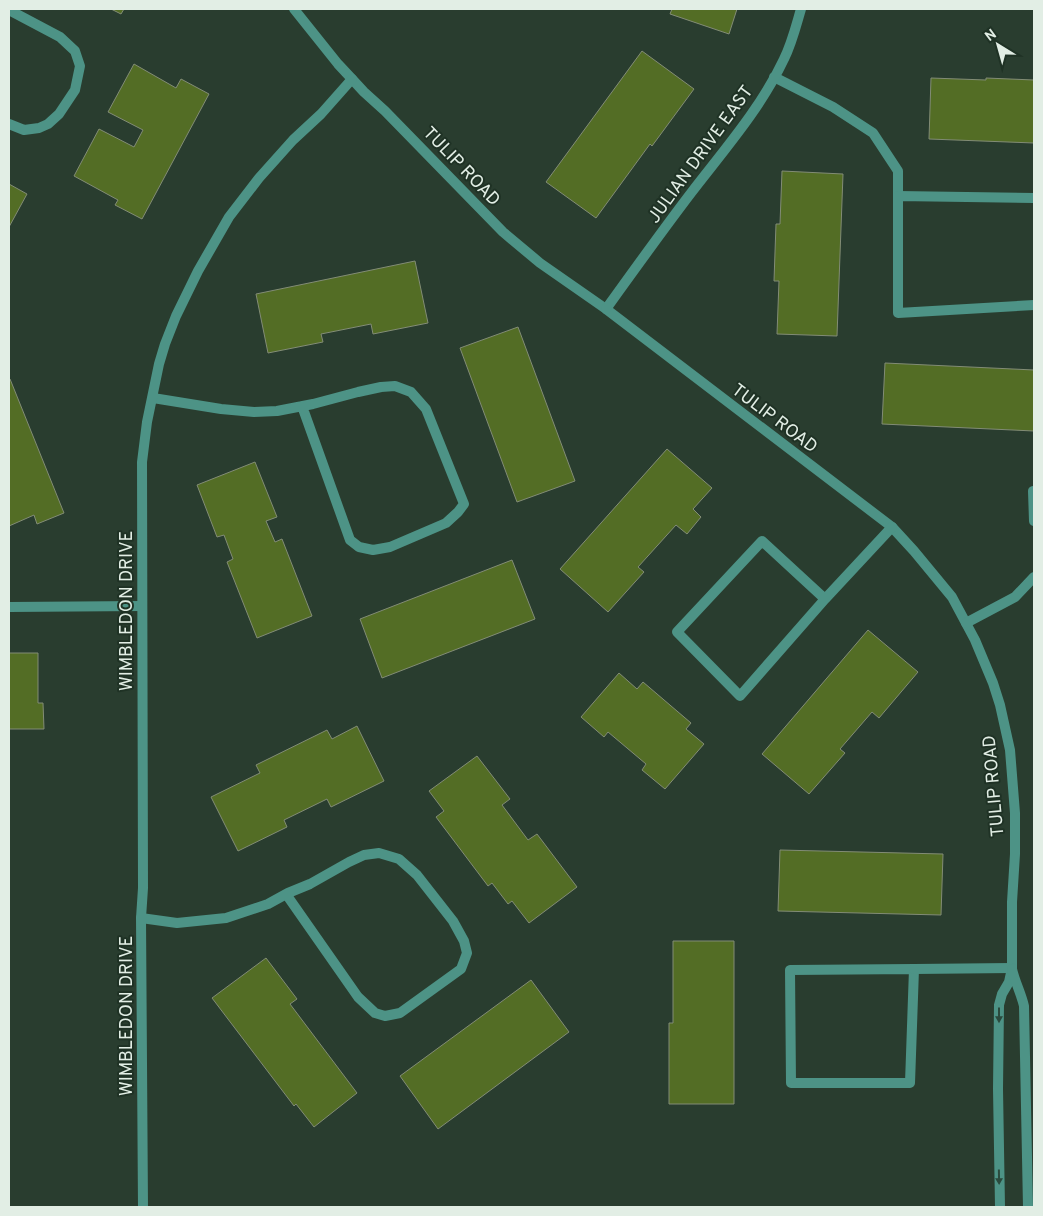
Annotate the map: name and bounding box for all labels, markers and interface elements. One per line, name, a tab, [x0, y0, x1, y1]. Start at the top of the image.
north arrow	[973, 20, 1023, 70]
text: N	[982, 26, 1000, 46]
street label: JULIAN DRIVE EAST	[643, 81, 759, 228]
street label: TULIP ROAD	[417, 122, 505, 212]
street label: TULIP ROAD	[726, 379, 822, 459]
street label: WIMBLEDON DRIVE	[116, 531, 139, 691]
street label: TULIP ROAD	[979, 734, 1010, 838]
street label: WIMBLEDON DRIVE	[116, 936, 139, 1096]
one-way arrow	[995, 1007, 1003, 1023]
one-way arrow	[996, 1169, 1004, 1185]

